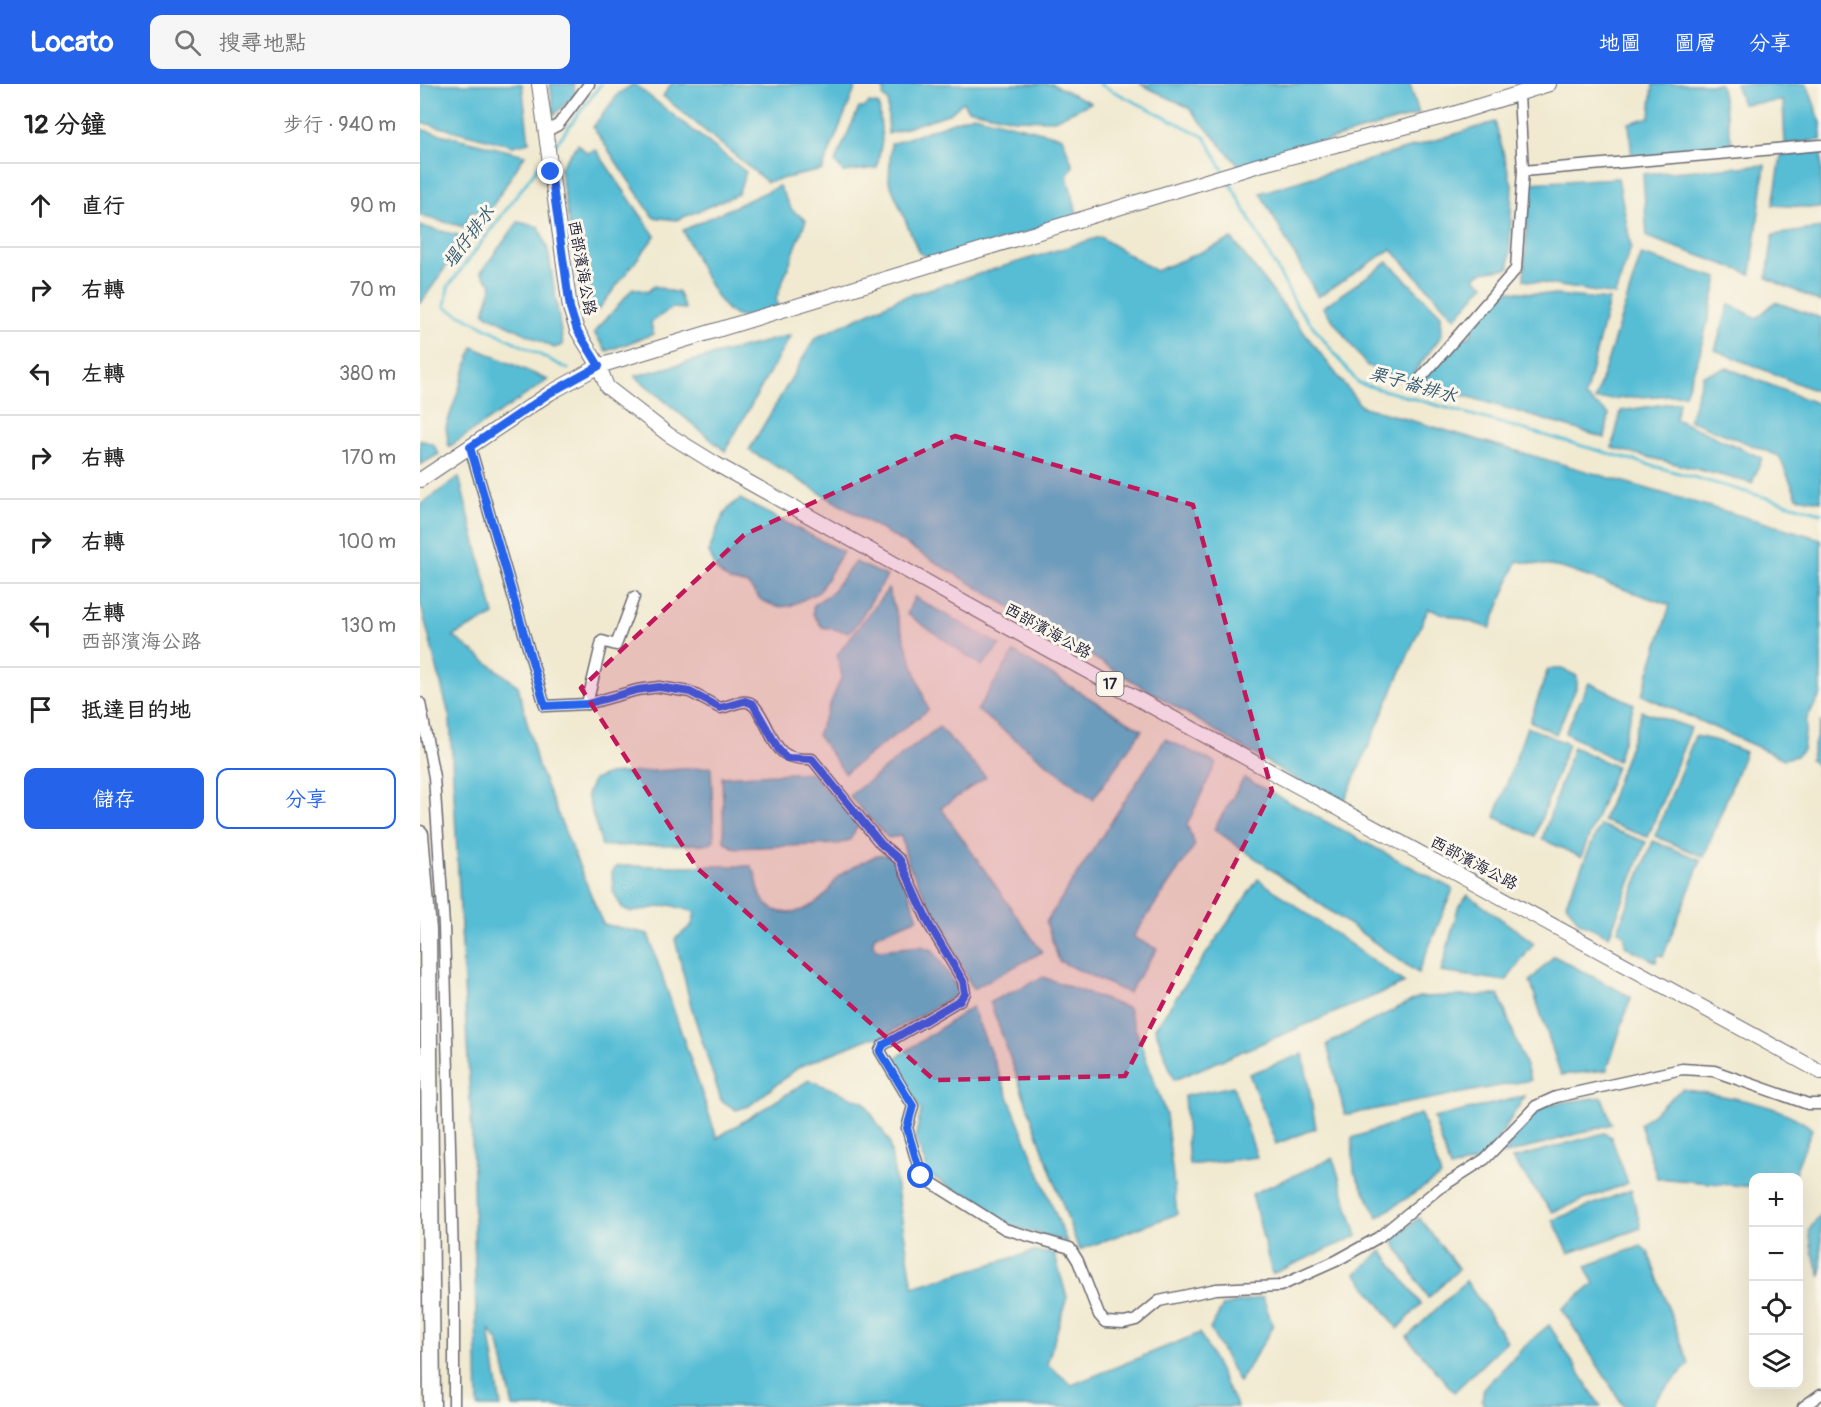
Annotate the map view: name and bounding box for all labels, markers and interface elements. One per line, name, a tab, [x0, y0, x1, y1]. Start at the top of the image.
search box	[150, 15, 570, 69]
text: Locato	[30, 25, 114, 60]
icon: search	[171, 26, 204, 59]
text: 搜尋地點	[219, 29, 307, 57]
text: 地圖	[1599, 30, 1641, 57]
text: 圖層	[1674, 30, 1716, 57]
text: 分享	[1749, 30, 1791, 57]
text: 12 分鐘	[24, 109, 106, 141]
text: 步行 · 940 m	[283, 112, 396, 137]
route end	[537, 158, 563, 184]
icon: ahead	[24, 189, 57, 222]
text: 直行	[81, 192, 125, 220]
text: 90 m	[350, 193, 396, 218]
water label: 塭仔排水	[438, 201, 500, 273]
street label: 西部濱海公路	[564, 219, 600, 317]
icon: right	[24, 273, 57, 306]
text: 右轉	[81, 276, 125, 304]
text: 70 m	[350, 277, 396, 302]
icon: left	[24, 357, 57, 390]
text: 左轉	[81, 360, 125, 388]
text: 380 m	[339, 361, 396, 386]
water label: 栗子崙排水	[1367, 362, 1460, 409]
icon: right	[24, 441, 57, 474]
text: 右轉	[81, 444, 125, 472]
text: 170 m	[342, 445, 396, 470]
icon: right	[24, 525, 57, 558]
text: 右轉	[81, 528, 125, 556]
text: 100 m	[339, 529, 396, 554]
text: 左轉	[81, 599, 125, 627]
street label: 西部濱海公路	[1001, 599, 1095, 663]
icon: left	[24, 609, 57, 642]
text: 130 m	[341, 613, 396, 638]
text: 西部濱海公路	[81, 629, 201, 654]
road number: 17	[1096, 672, 1124, 696]
icon: arrive	[24, 693, 57, 726]
text: 抵達目的地	[81, 696, 191, 724]
button: 儲存	[24, 768, 204, 829]
button: 分享	[216, 768, 396, 829]
street label: 西部濱海公路	[1427, 832, 1521, 894]
route start	[907, 1162, 933, 1188]
map controls	[1749, 1173, 1803, 1389]
button: +	[1749, 1173, 1803, 1227]
button: −	[1749, 1227, 1803, 1281]
button: locate	[1749, 1281, 1803, 1335]
button: layers	[1749, 1335, 1803, 1389]

